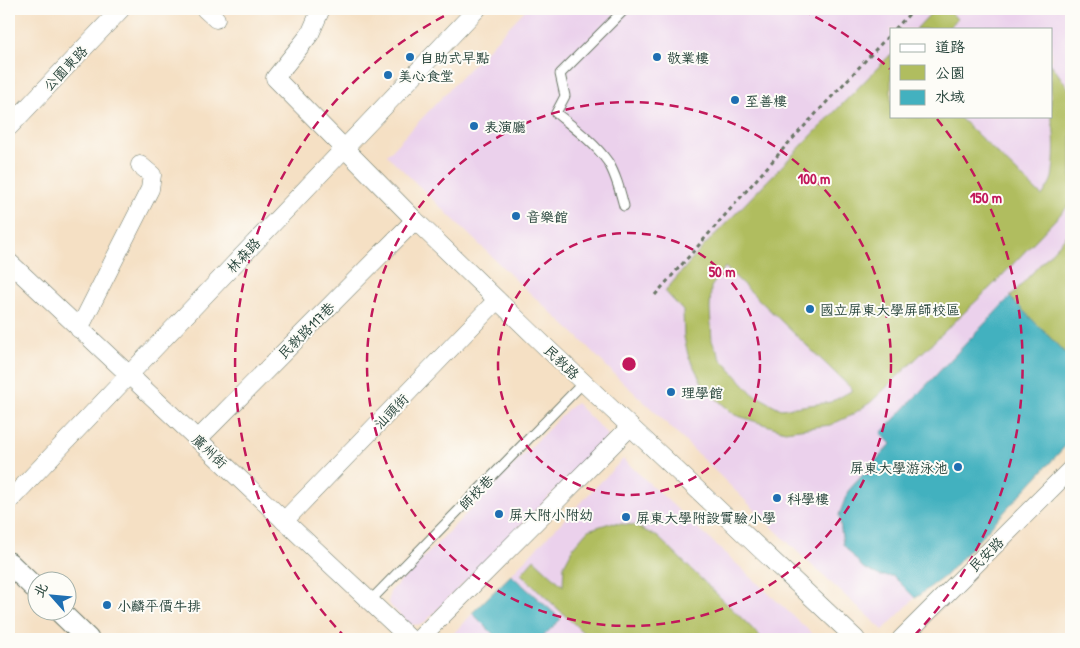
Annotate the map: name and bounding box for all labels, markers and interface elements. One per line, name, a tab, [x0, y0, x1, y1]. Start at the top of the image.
legend	[890, 28, 1052, 118]
text: 道路	[935, 36, 965, 57]
street label: 公園東路	[39, 41, 91, 95]
place label: 自助式早點	[420, 48, 490, 67]
place label: 敬業樓	[667, 48, 709, 67]
marker: 自助式早點	[404, 51, 416, 63]
marker: 敬業樓	[651, 51, 663, 63]
text: 公園	[935, 62, 965, 83]
place label: 美心食堂	[398, 66, 454, 85]
marker: 美心食堂	[382, 69, 394, 81]
text: 水域	[935, 86, 965, 107]
place label: 至善樓	[745, 91, 787, 110]
marker: 至善樓	[729, 94, 741, 106]
place label: 表演廳	[484, 117, 526, 136]
marker: 表演廳	[468, 120, 480, 132]
text: 100 m	[798, 168, 830, 189]
text: 150 m	[970, 187, 1002, 208]
place label: 音樂館	[526, 207, 568, 226]
marker: 音樂館	[510, 210, 522, 222]
street label: 林森路	[222, 233, 264, 277]
text: 50 m	[709, 261, 735, 282]
street label: 民教路117巷	[273, 297, 339, 363]
place label: 國立屏東大學屏師校區	[820, 300, 960, 319]
marker: 國立屏東大學屏師校區	[804, 303, 816, 315]
street label: 民教路	[540, 341, 584, 383]
centre of rings	[620, 355, 638, 373]
place label: 理學館	[681, 383, 723, 402]
marker: 理學館	[665, 386, 677, 398]
street label: 汕頭街	[370, 389, 412, 433]
street label: 廣州街	[188, 430, 232, 472]
place label: 屏東大學游泳池	[850, 458, 948, 477]
marker: 屏東大學游泳池	[952, 461, 964, 473]
street label: 師校巷	[455, 470, 498, 514]
place label: 科學樓	[787, 489, 829, 508]
marker: 科學樓	[771, 492, 783, 504]
place label: 屏大附小附幼	[509, 505, 593, 524]
marker: 屏大附小附幼	[493, 508, 505, 520]
place label: 屏東大學附設實驗小學	[636, 508, 776, 527]
marker: 屏東大學附設實驗小學	[620, 511, 632, 523]
street label: 民安路	[964, 532, 1008, 576]
north arrow	[28, 570, 78, 620]
text: 北	[28, 579, 52, 600]
place label: 小麟平價牛排	[117, 596, 201, 615]
marker: 小麟平價牛排	[101, 599, 113, 611]

